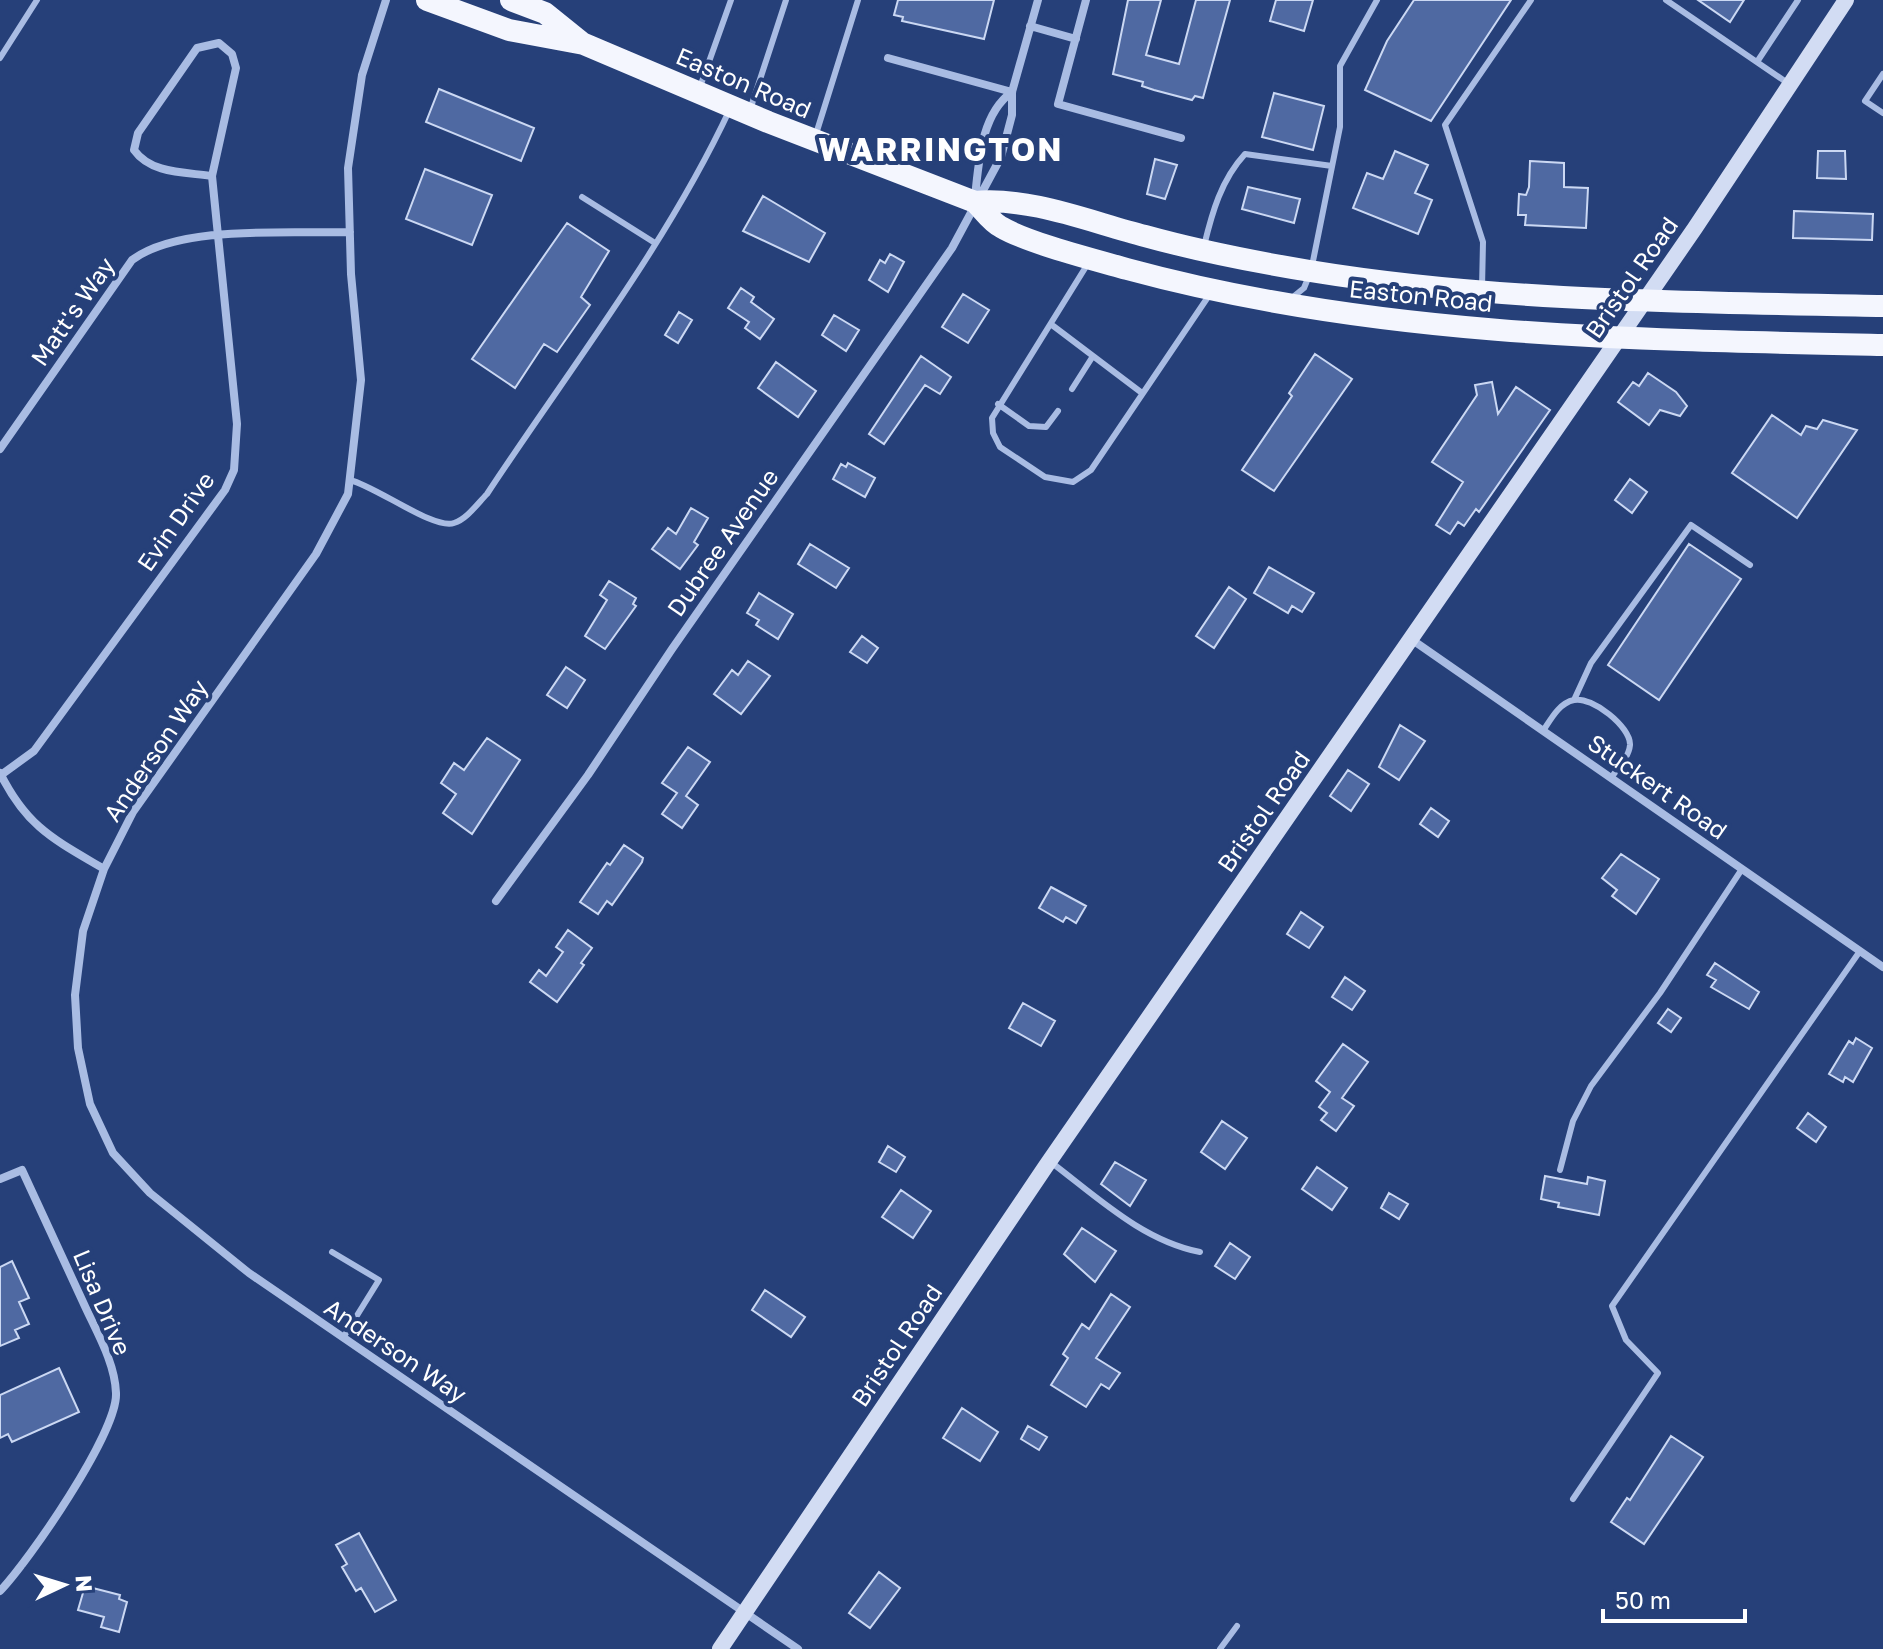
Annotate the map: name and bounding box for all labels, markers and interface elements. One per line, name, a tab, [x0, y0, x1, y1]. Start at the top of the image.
street label: Easton Road	[672, 40, 816, 124]
district label: WARRINGTON	[818, 130, 1064, 168]
street label: Bristol Road	[1579, 211, 1683, 343]
street label: Matt's Way	[24, 251, 120, 371]
street label: Easton Road	[1348, 273, 1494, 317]
street label: Dubree Avenue	[660, 463, 784, 621]
street label: Evin Drive	[130, 466, 220, 576]
street label: Anderson Way	[97, 673, 213, 827]
street label: Stuckert Road	[1583, 727, 1733, 845]
street label: Bristol Road	[1211, 745, 1315, 877]
street label: Lisa Drive	[68, 1245, 138, 1359]
street label: Bristol Road	[845, 1278, 947, 1412]
street label: Anderson Way	[319, 1292, 473, 1408]
north arrow	[24, 1545, 104, 1625]
scale bar	[1603, 1573, 1745, 1623]
text: N	[70, 1574, 99, 1593]
text: 50 m	[1615, 1585, 1671, 1614]

